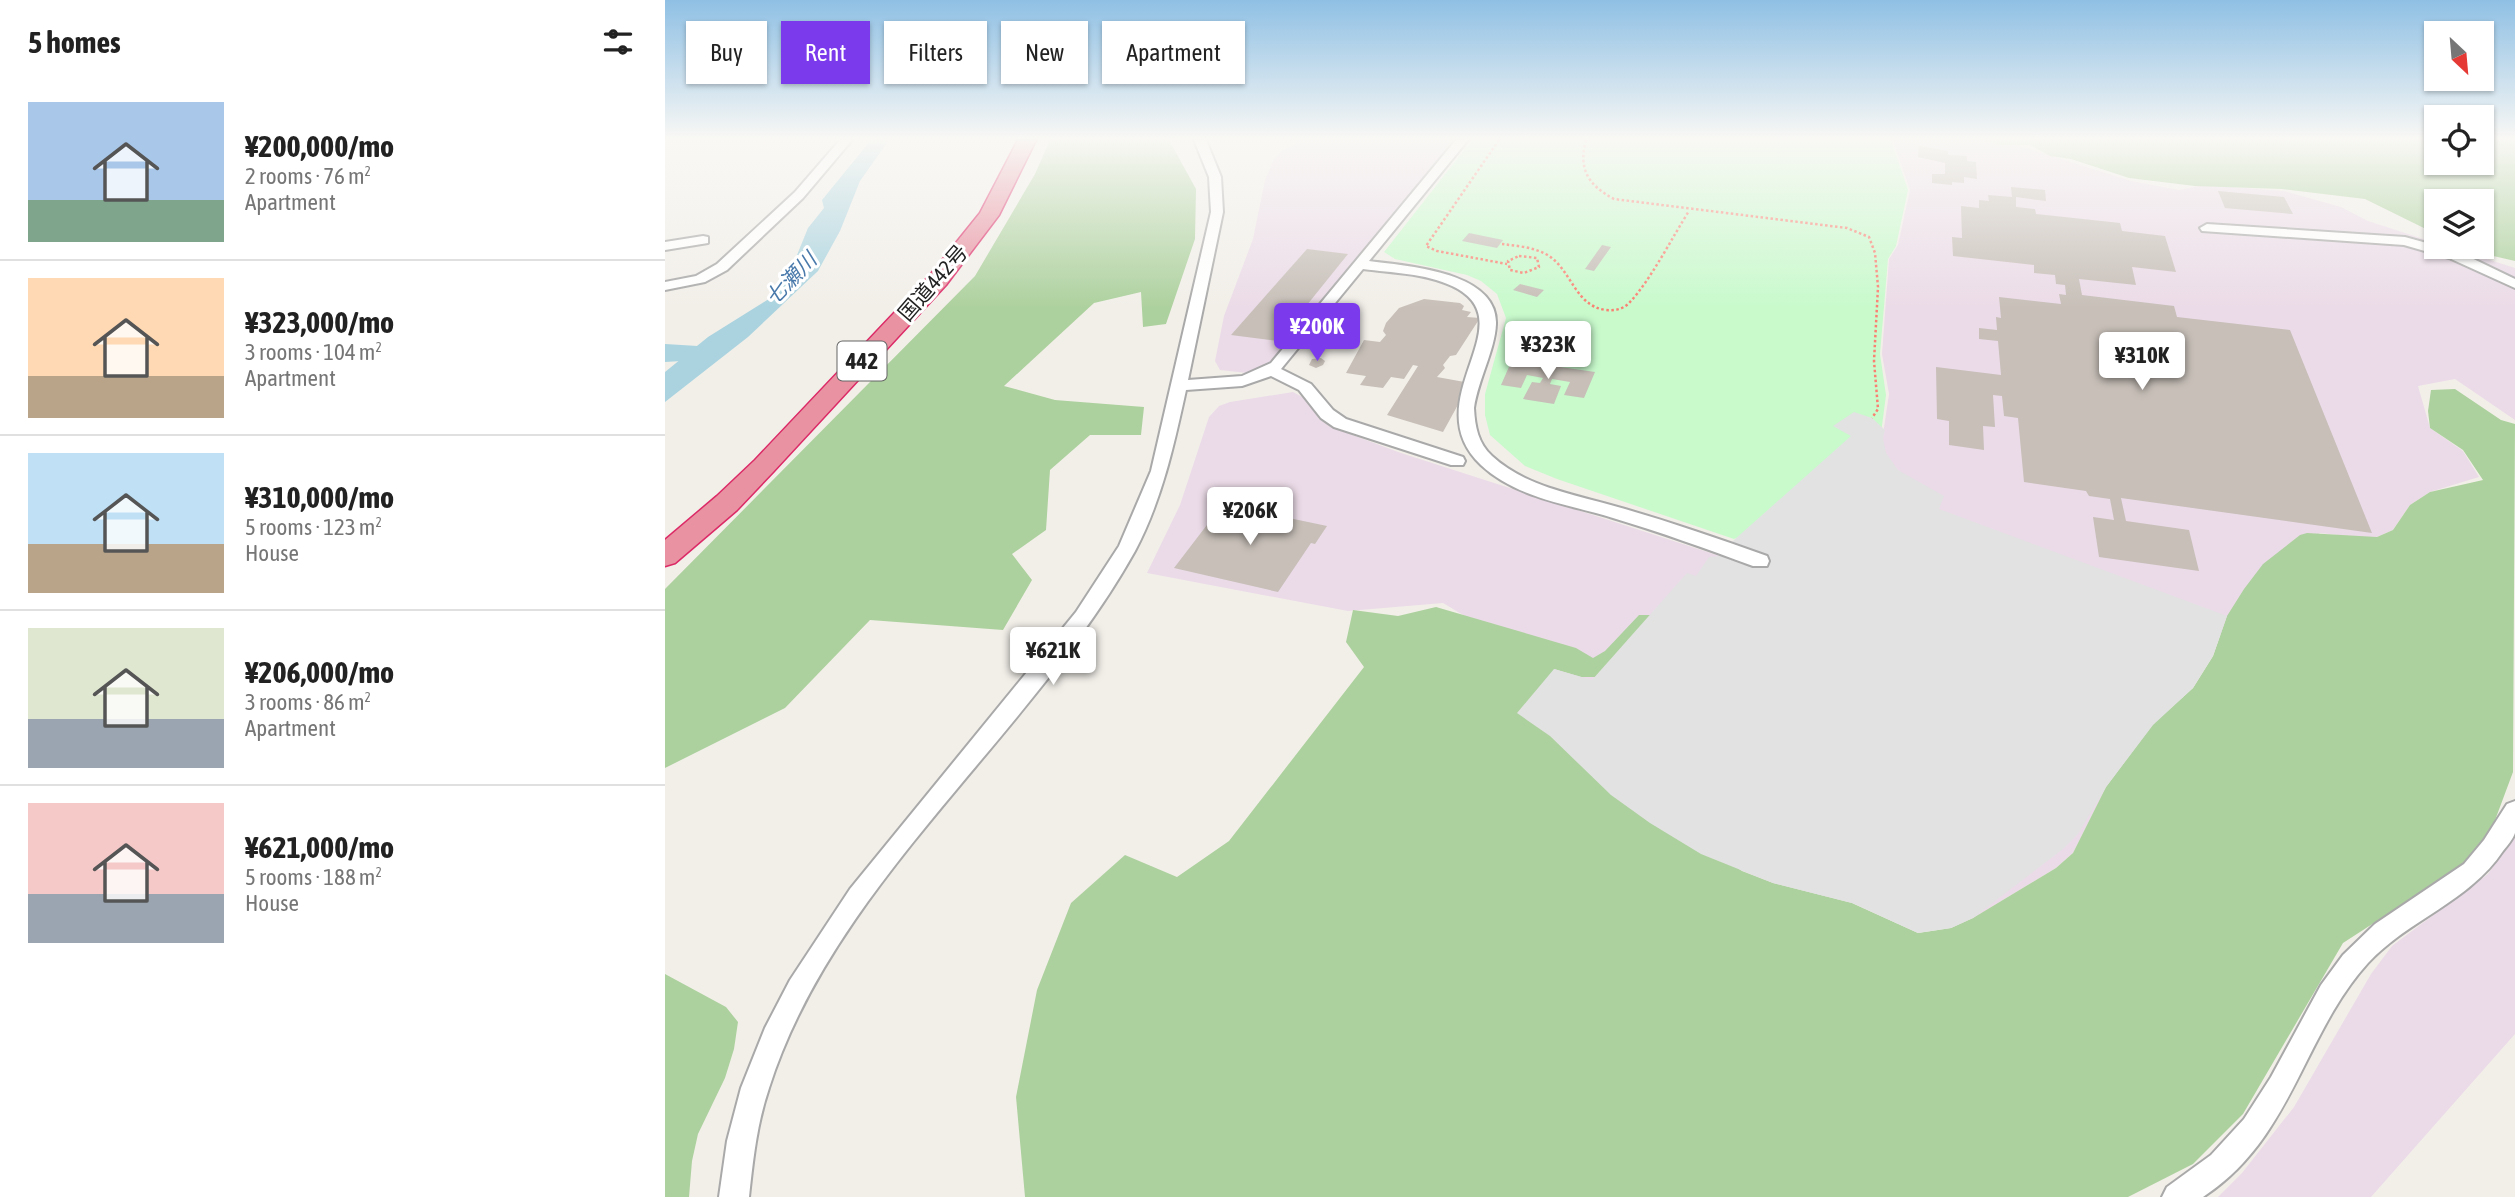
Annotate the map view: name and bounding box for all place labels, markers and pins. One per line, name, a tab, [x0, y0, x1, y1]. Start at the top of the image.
pin: ¥200K	[1268, 304, 1366, 363]
pin: ¥323K	[1499, 322, 1597, 381]
pin: ¥310K	[2093, 332, 2191, 392]
pin: ¥206K	[1201, 488, 1299, 547]
pin: ¥621K	[1004, 628, 1102, 687]

